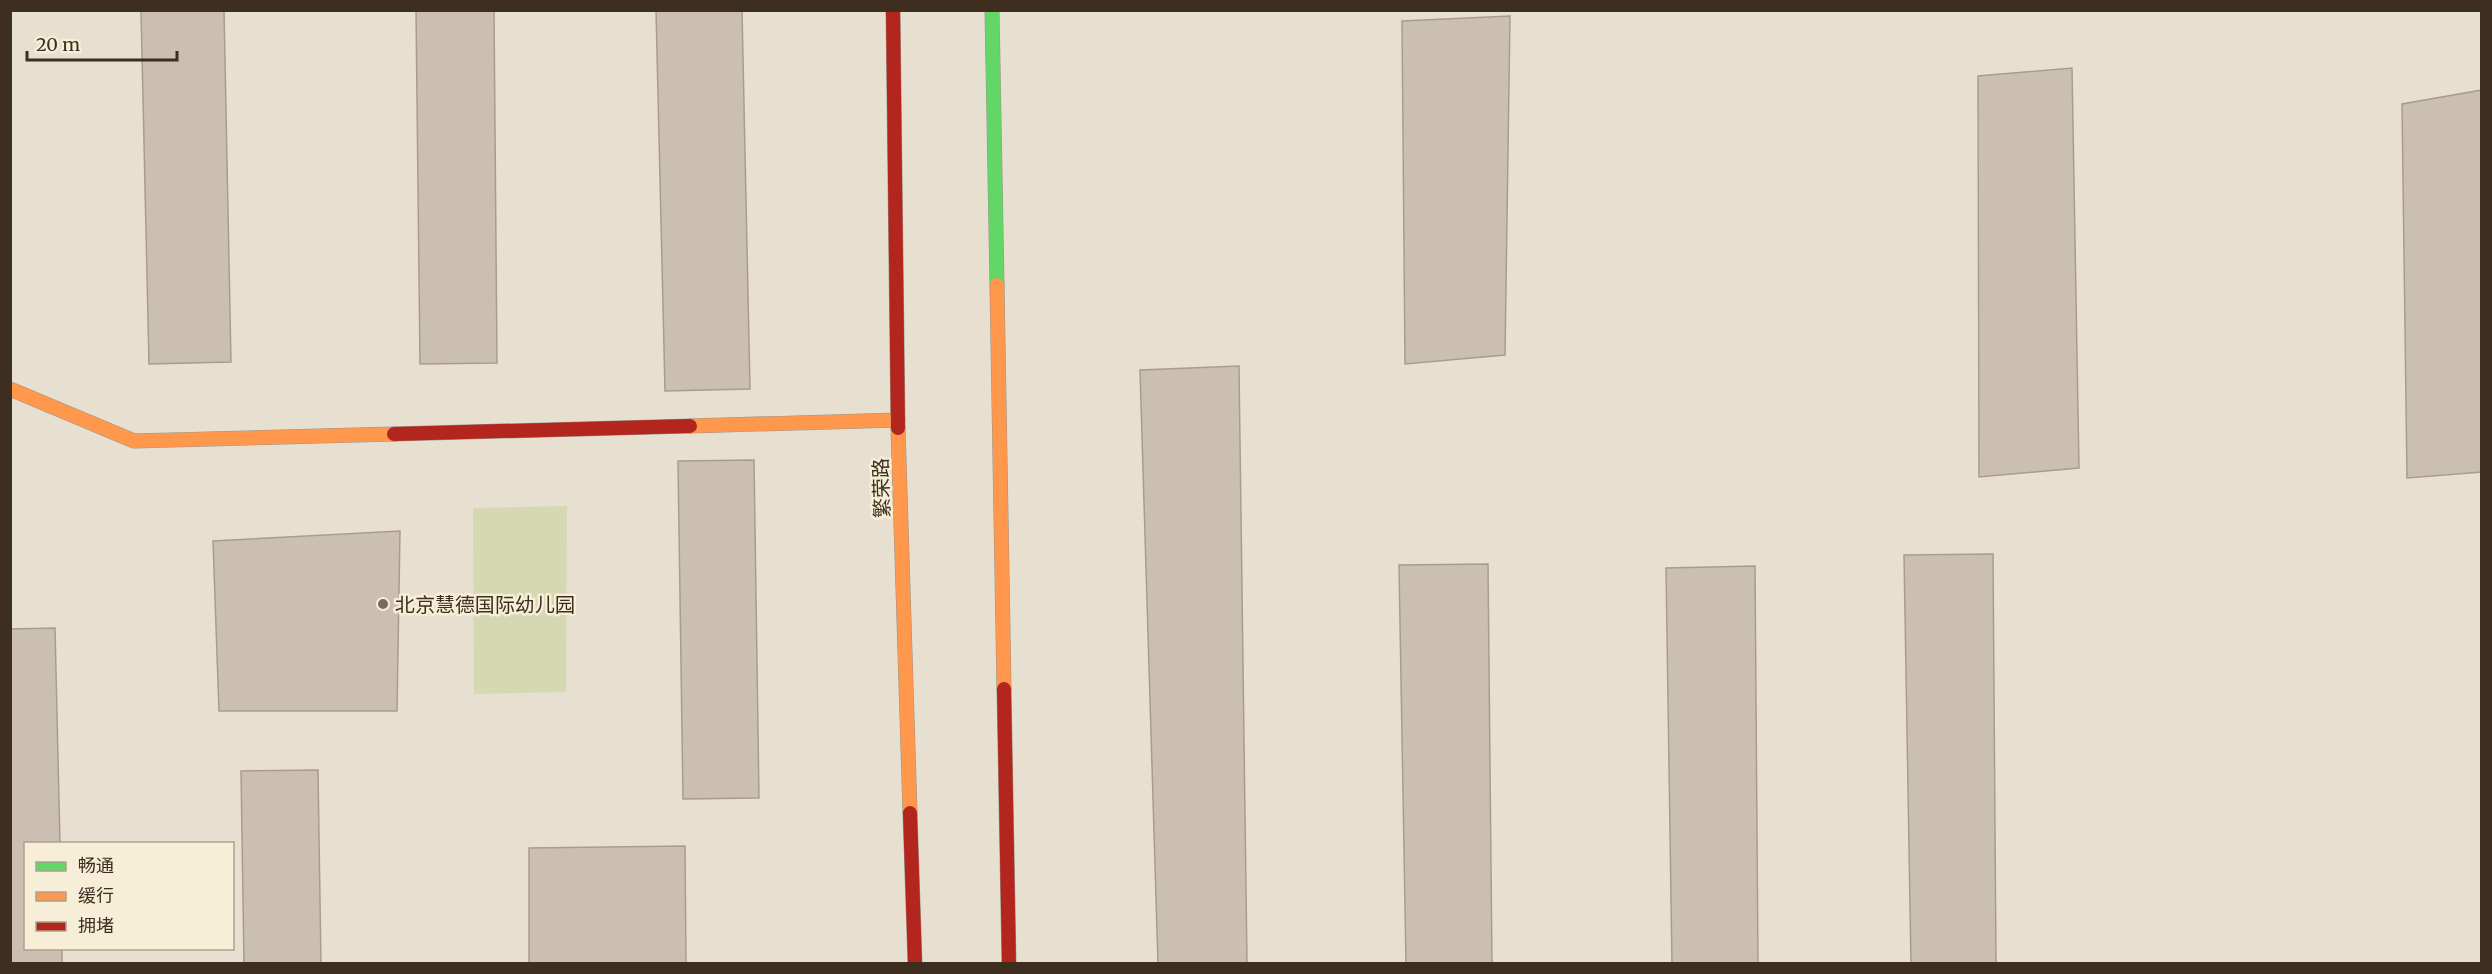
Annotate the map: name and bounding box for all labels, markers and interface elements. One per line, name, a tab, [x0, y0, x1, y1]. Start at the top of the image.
scale bar	[27, 24, 177, 62]
text: 20 m	[36, 33, 80, 56]
street label: 繁荣路	[867, 458, 895, 518]
place label: 北京慧德国际幼儿园	[395, 592, 575, 617]
marker: 北京慧德国际幼儿园	[376, 597, 390, 611]
legend	[24, 842, 234, 950]
text: 畅通	[78, 854, 114, 877]
text: 缓行	[78, 884, 114, 907]
text: 拥堵	[78, 914, 114, 937]

